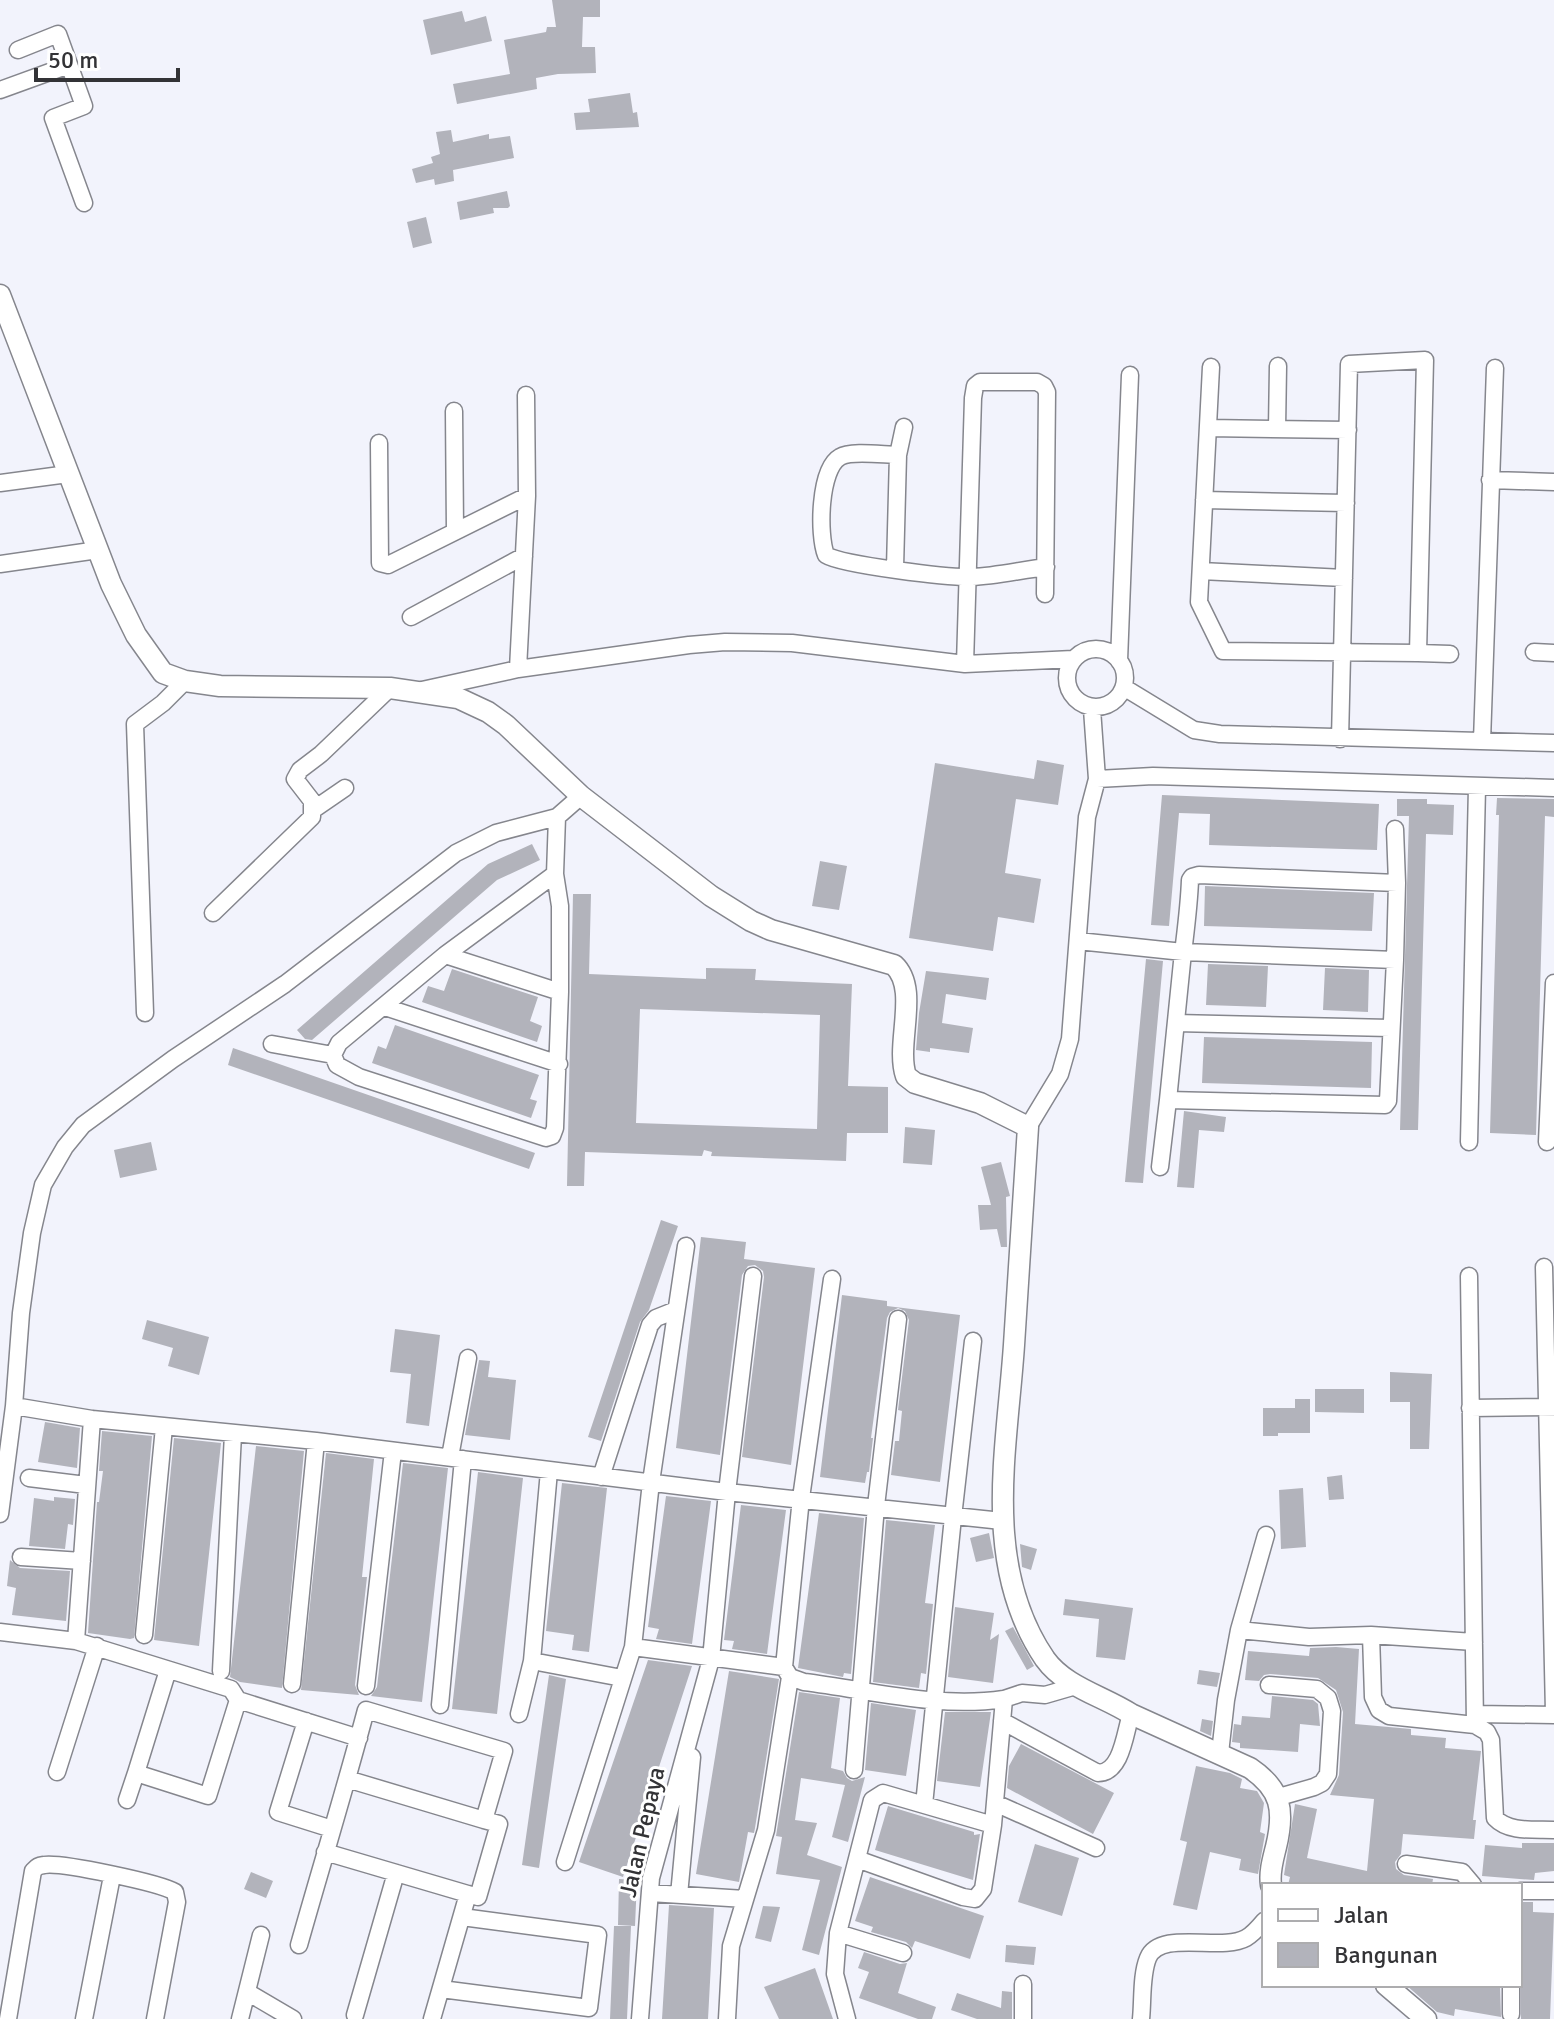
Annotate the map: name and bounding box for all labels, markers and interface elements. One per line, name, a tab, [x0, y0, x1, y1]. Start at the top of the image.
scale bar	[36, 32, 178, 82]
text: 50 m	[48, 45, 98, 75]
street label: Jalan Pepaya	[612, 1764, 672, 1900]
legend	[1262, 1883, 1522, 1987]
text: Jalan	[1334, 1900, 1389, 1930]
text: Bangunan	[1334, 1940, 1438, 1970]

